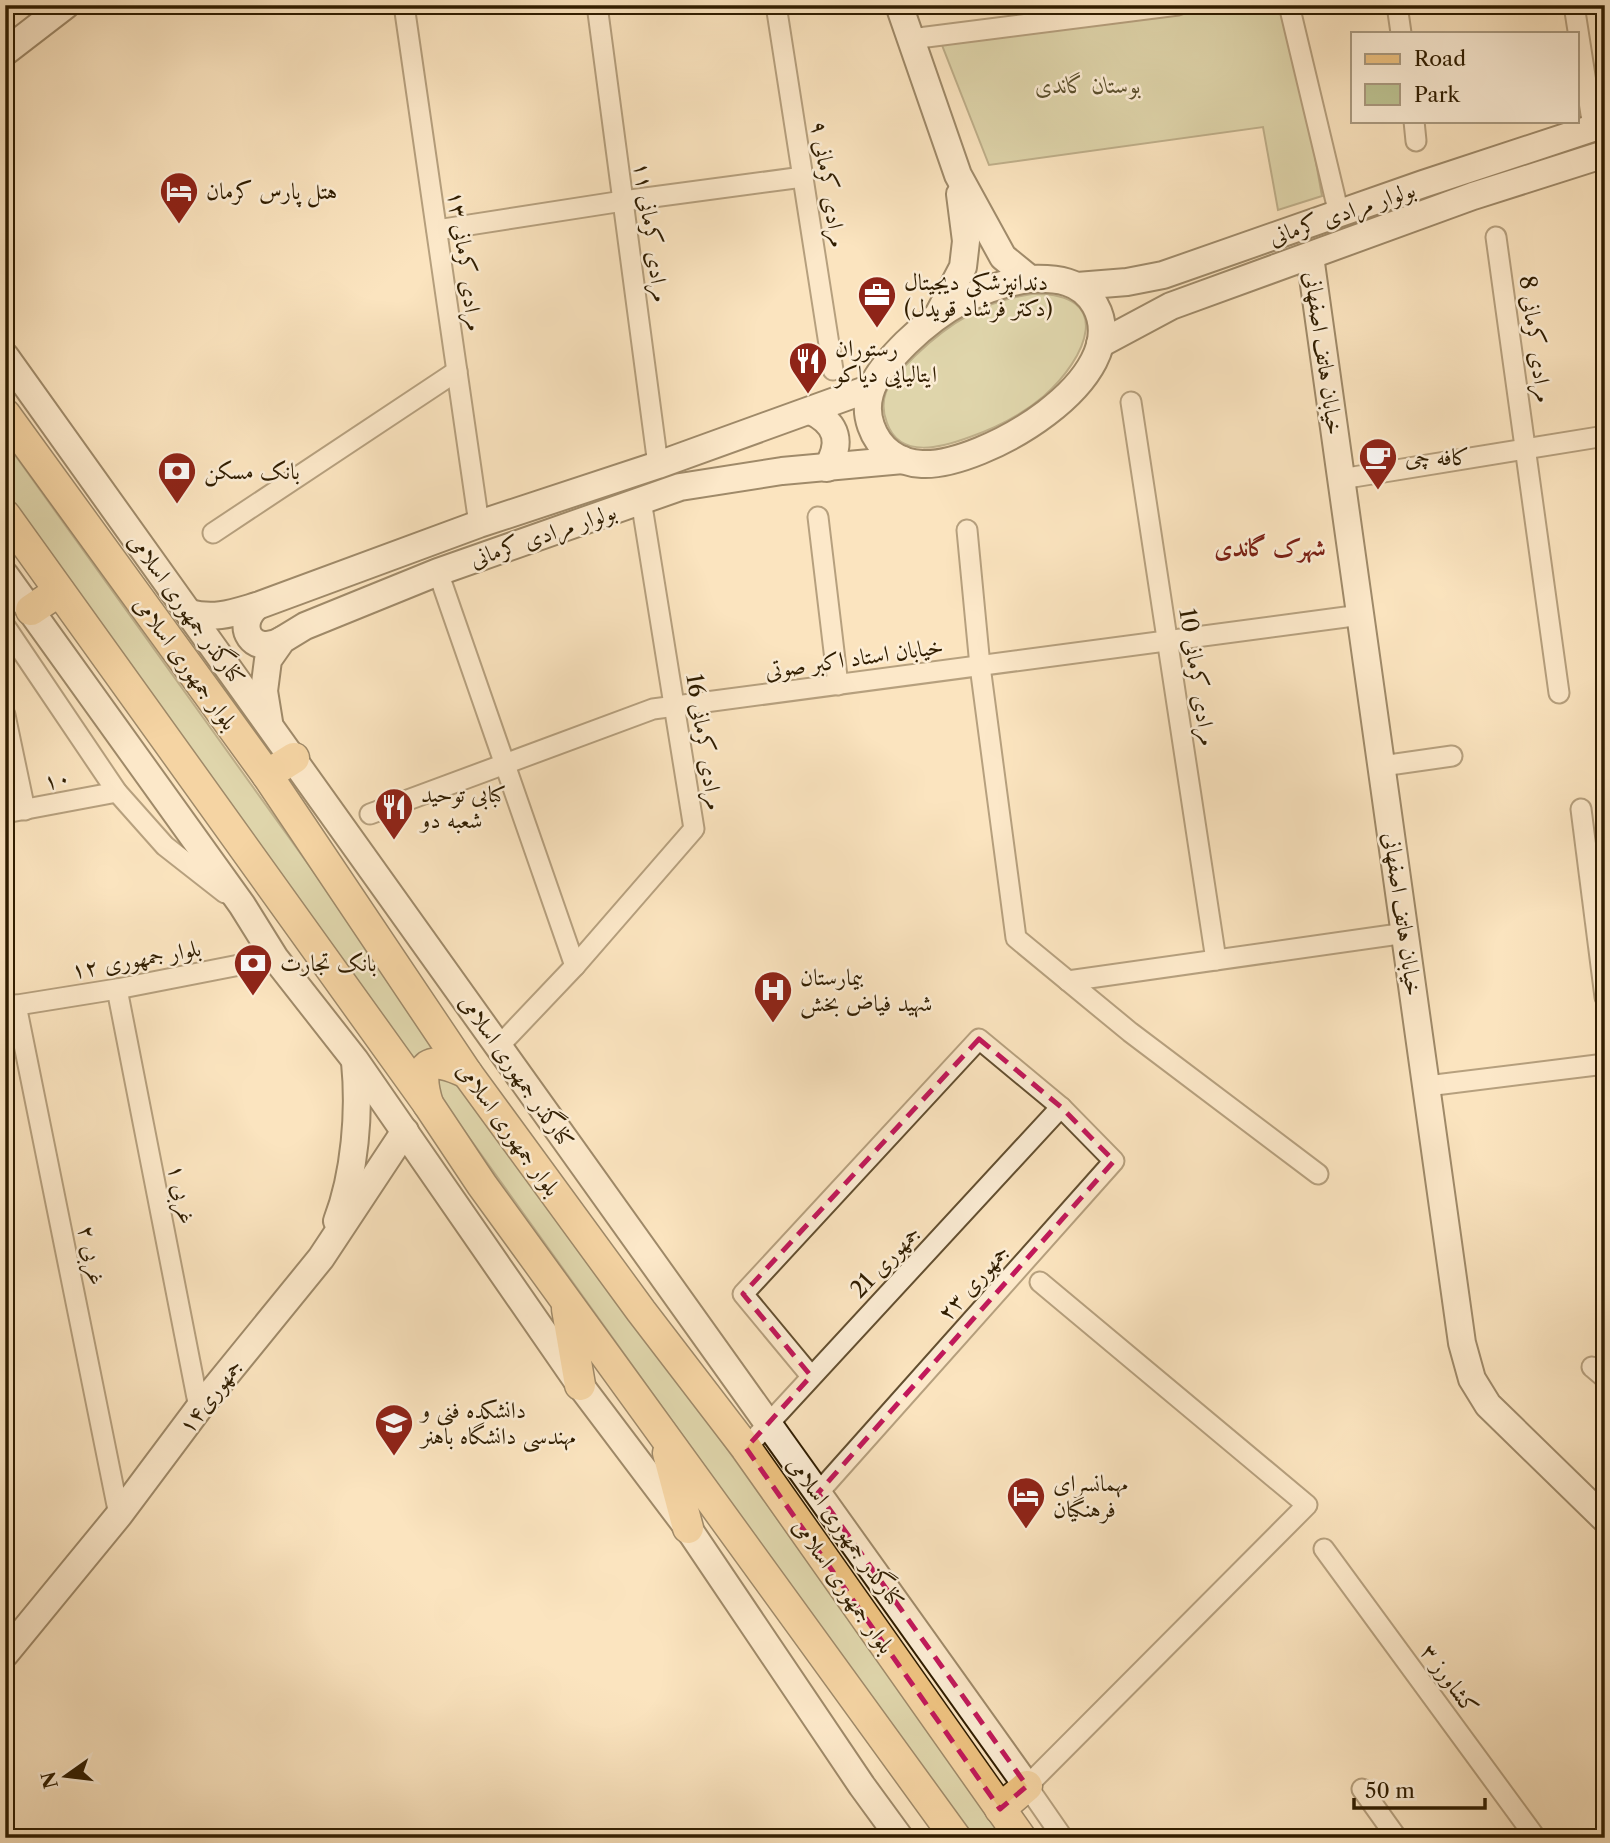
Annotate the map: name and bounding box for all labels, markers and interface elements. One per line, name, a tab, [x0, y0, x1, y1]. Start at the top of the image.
legend	[1351, 32, 1578, 122]
text: Road	[1414, 46, 1466, 71]
park label: بوستان گاندی	[1035, 71, 1142, 100]
text: Park	[1414, 82, 1460, 107]
street label: مرادی کرمانی ۹	[803, 119, 853, 250]
street label: مرادی کرمانی ۱۱	[626, 160, 676, 304]
hotel icon: هتل پارس کرمان	[158, 170, 200, 225]
street label: بولوار مرادی کرمانی	[1265, 175, 1420, 253]
place label: هتل پارس کرمان	[206, 177, 337, 208]
street label: مرادی کرمانی ۱۳	[440, 189, 490, 333]
place label: دندانپزشکی دیجیتال (دکتر فرشاد قویدل)	[904, 268, 1053, 323]
street label: خیابان هاتف اصفهانی	[1299, 269, 1349, 437]
office icon: دندانپزشکی دیجیتال (دکتر فرشاد قویدل)	[856, 274, 898, 329]
street label: مرادی کرمانی 8	[1511, 274, 1559, 405]
place label: رستوران ایتالیایی دیاکو	[833, 334, 937, 389]
restaurant icon: رستوران ایتالیایی دیاکو	[787, 340, 829, 395]
cafe icon: کافه چی	[1357, 436, 1399, 491]
place label: کافه چی	[1405, 443, 1470, 471]
bank icon: بانک مسکن	[156, 450, 198, 505]
place label: بانک مسکن	[204, 457, 300, 487]
street label: بولوار مرادی کرمانی	[466, 497, 621, 575]
street label: کنارگذر جمهوری اسلامی	[122, 526, 253, 691]
district label: شهرک گاندی	[1214, 533, 1326, 564]
street label: بلوار جمهوری اسلامی	[127, 591, 244, 736]
street label: مرادی کرمانی 10	[1171, 606, 1223, 748]
street label: خیابان استاد اکبر صوتی	[763, 632, 945, 685]
street label: مرادی کرمانی 16	[678, 672, 730, 812]
street label: ۱۰	[41, 763, 73, 795]
place label: کبابی توحید شعبه دو	[419, 780, 506, 834]
restaurant icon: کبابی توحید شعبه دو	[373, 786, 415, 841]
street label: خیابان هاتف اصفهانی	[1378, 830, 1428, 998]
street label: بلوار جمهوری ۱۲	[69, 934, 203, 985]
bank icon: بانک تجارت	[232, 942, 274, 997]
place label: بانک تجارت	[280, 949, 377, 977]
place label: بیمارستان شهید فیاض بخش	[800, 963, 932, 1019]
hospital icon: بیمارستان شهید فیاض بخش	[752, 969, 794, 1024]
street label: کنارگذر جمهوری اسلامی	[453, 988, 582, 1154]
street label: بلوار جمهوری اسلامی	[450, 1057, 567, 1202]
street label: ۱ غربی	[161, 1162, 202, 1227]
street label: جمهوری 21	[844, 1219, 926, 1304]
street label: ۲ غربی	[71, 1223, 112, 1288]
street label: ۲۳ جمهوری	[931, 1238, 1015, 1327]
street label: جمهوری۱۴	[172, 1353, 249, 1440]
place label: دانشکده فنی و مهندسی دانشگاه باهنر	[419, 1396, 576, 1453]
school or university icon: دانشکده فنی و مهندسی دانشگاه باهنر	[373, 1402, 415, 1457]
street label: کنارگذر جمهوری اسلامی	[781, 1449, 912, 1614]
place label: مهمانسرای فرهنگیان	[1053, 1469, 1128, 1524]
hotel icon: مهمانسرای فرهنگیان	[1005, 1475, 1047, 1530]
street label: بلوار جمهوری اسلامی	[786, 1513, 901, 1659]
street label: کشاورز ۳	[1415, 1638, 1485, 1720]
north arrow	[32, 1742, 102, 1812]
scale bar	[1354, 1766, 1486, 1810]
text: N	[37, 1769, 63, 1791]
text: 50 m	[1365, 1778, 1415, 1803]

